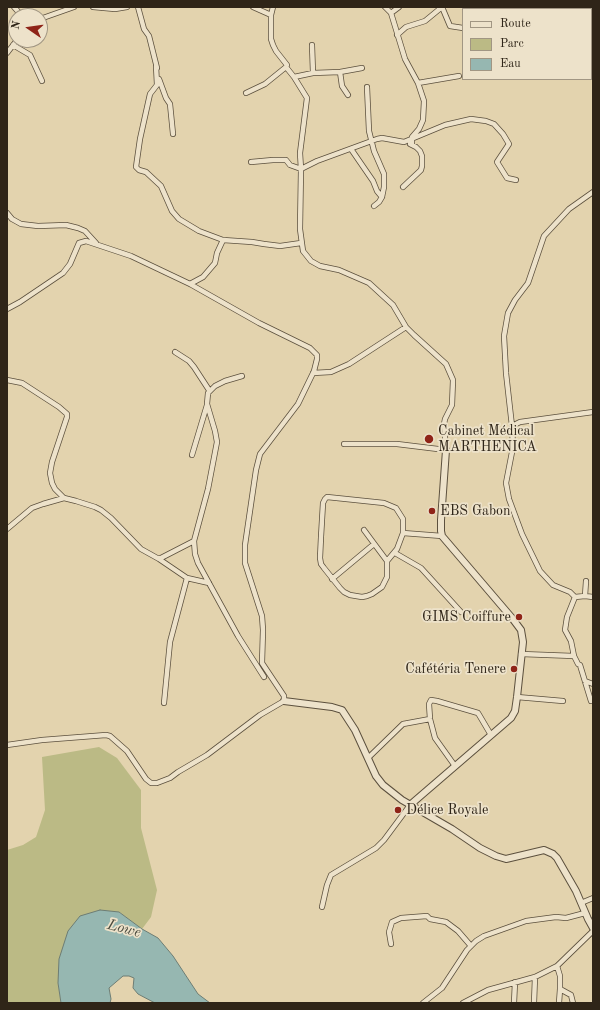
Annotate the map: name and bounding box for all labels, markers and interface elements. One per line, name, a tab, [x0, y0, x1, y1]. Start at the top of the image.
north arrow	[8, 8, 48, 48]
legend	[462, 8, 592, 80]
text: Route	[500, 18, 531, 30]
text: N	[10, 20, 23, 31]
text: Parc	[500, 38, 524, 50]
text: Eau	[500, 58, 521, 70]
place label: Cabinet Médical MARTHENICA	[438, 423, 537, 456]
marker: Cabinet Médical MARTHENICA	[423, 433, 435, 445]
place label: EBS Gabon	[440, 503, 511, 519]
marker: EBS Gabon	[427, 506, 437, 516]
place label: GIMS Coiffure	[422, 609, 511, 625]
marker: GIMS Coiffure	[514, 612, 524, 622]
place label: Cafétéria Tenere	[405, 661, 506, 677]
marker: Cafétéria Tenere	[509, 664, 519, 674]
place label: Délice Royale	[406, 802, 488, 818]
marker: Délice Royale	[393, 805, 403, 815]
water label: Lowe	[105, 916, 143, 942]

